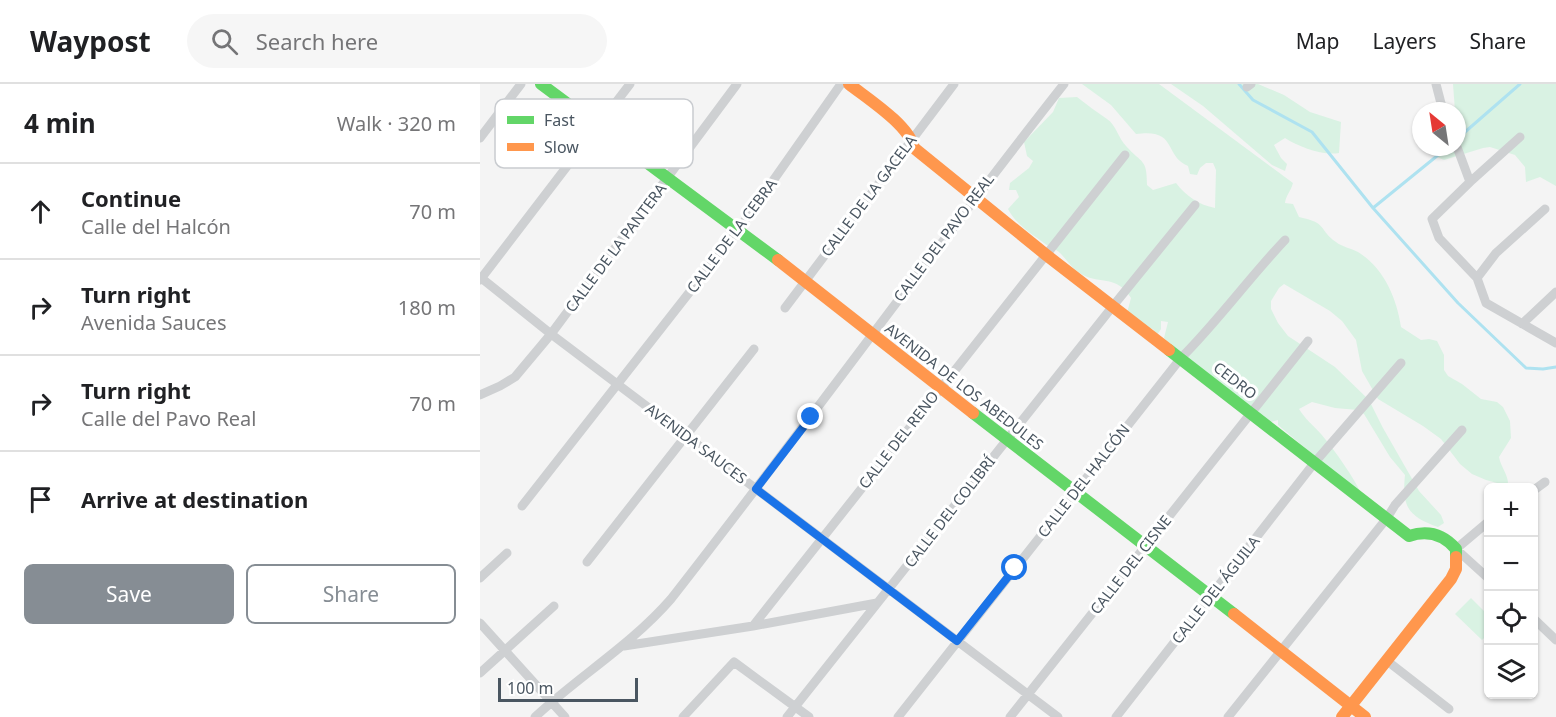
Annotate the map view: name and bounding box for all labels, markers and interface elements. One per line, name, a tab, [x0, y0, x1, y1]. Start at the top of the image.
search box	[187, 14, 607, 68]
text: Waypost	[30, 22, 151, 60]
icon: search	[208, 25, 241, 58]
text: Search here	[256, 26, 378, 56]
text: Map	[1296, 27, 1340, 55]
text: Layers	[1373, 27, 1437, 55]
text: Share	[1470, 27, 1526, 55]
legend	[495, 99, 693, 168]
north arrow	[1412, 102, 1466, 156]
text: 4 min	[24, 105, 96, 141]
text: Fast	[544, 109, 575, 131]
text: Walk · 320 m	[337, 110, 456, 137]
street label: CALLE DE LA GACELA	[816, 130, 921, 260]
text: Slow	[544, 136, 579, 158]
street label: CALLE DEL PAVO REAL	[889, 169, 998, 305]
street label: CALLE DE LA CEBRA	[682, 174, 781, 297]
street label: CALLE DE LA PANTERA	[560, 179, 671, 316]
text: Continue	[81, 183, 181, 213]
icon: ahead	[24, 195, 57, 228]
text: 70 m	[409, 198, 456, 225]
text: Calle del Halcón	[81, 213, 231, 240]
text: Turn right	[81, 279, 191, 309]
icon: right	[24, 291, 57, 324]
text: 180 m	[398, 294, 456, 321]
text: Avenida Sauces	[81, 309, 226, 336]
street label: AVENIDA DE LOS ABEDULES	[881, 318, 1048, 454]
street label: CEDRO	[1210, 357, 1261, 403]
text: Turn right	[81, 375, 191, 405]
street label: CALLE DEL RENO	[854, 386, 943, 492]
icon: right	[24, 387, 57, 420]
text: 70 m	[409, 390, 456, 417]
street label: AVENIDA SAUCES	[642, 399, 751, 488]
route end	[797, 403, 823, 429]
text: Calle del Pavo Real	[81, 405, 256, 432]
street label: CALLE DEL HALCÓN	[1033, 420, 1134, 541]
street label: CALLE DEL COLIBRÍ	[899, 452, 999, 571]
icon: arrive	[24, 483, 57, 516]
map controls	[1484, 483, 1538, 699]
button: +	[1484, 483, 1538, 537]
text: Arrive at destination	[81, 484, 308, 514]
street label: CALLE DEL CISNE	[1085, 511, 1175, 618]
street label: CALLE DEL ÁGUILA	[1167, 531, 1264, 647]
button: −	[1484, 537, 1538, 591]
route start	[1001, 554, 1027, 580]
button: Save	[24, 564, 234, 624]
button: Share	[246, 564, 456, 624]
button: locate	[1484, 591, 1538, 645]
button: layers	[1484, 645, 1538, 699]
scale bar	[498, 675, 638, 702]
text: 100 m	[507, 677, 554, 699]

